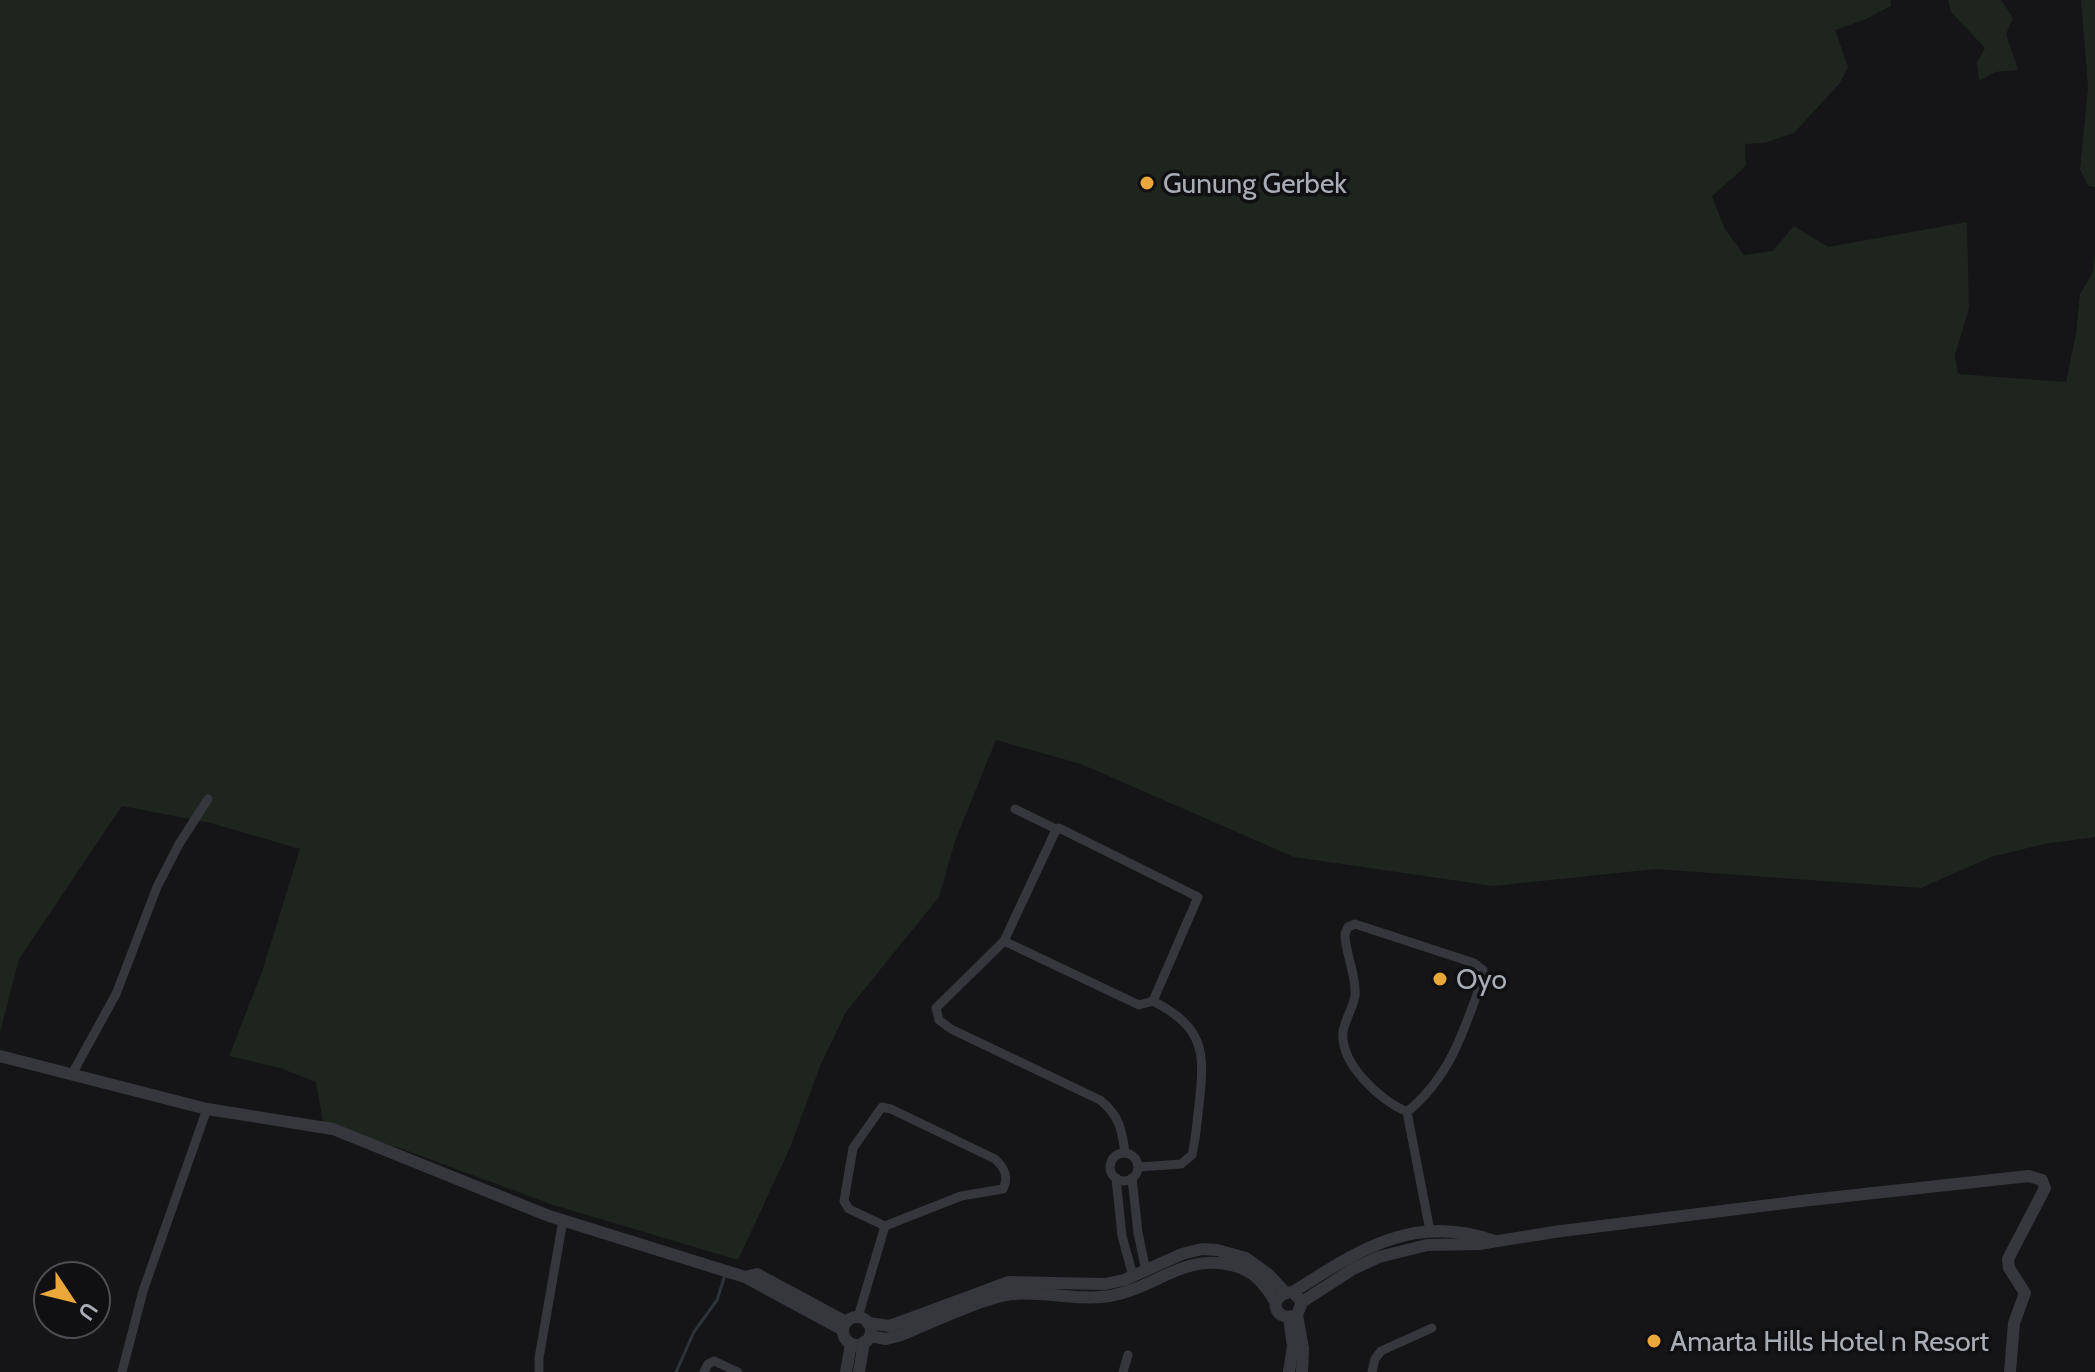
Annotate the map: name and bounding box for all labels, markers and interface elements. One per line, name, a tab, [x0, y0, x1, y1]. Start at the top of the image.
place label: Gunung Gerbek	[1163, 166, 1347, 200]
marker: Gunung Gerbek	[1138, 174, 1156, 192]
place label: Oyo	[1456, 962, 1507, 996]
marker: Oyo	[1431, 970, 1449, 988]
north arrow	[32, 1260, 112, 1340]
text: U	[72, 1297, 104, 1325]
place label: Amarta Hills Hotel n Resort	[1670, 1324, 1989, 1358]
marker: Amarta Hills Hotel n Resort	[1645, 1332, 1663, 1350]

